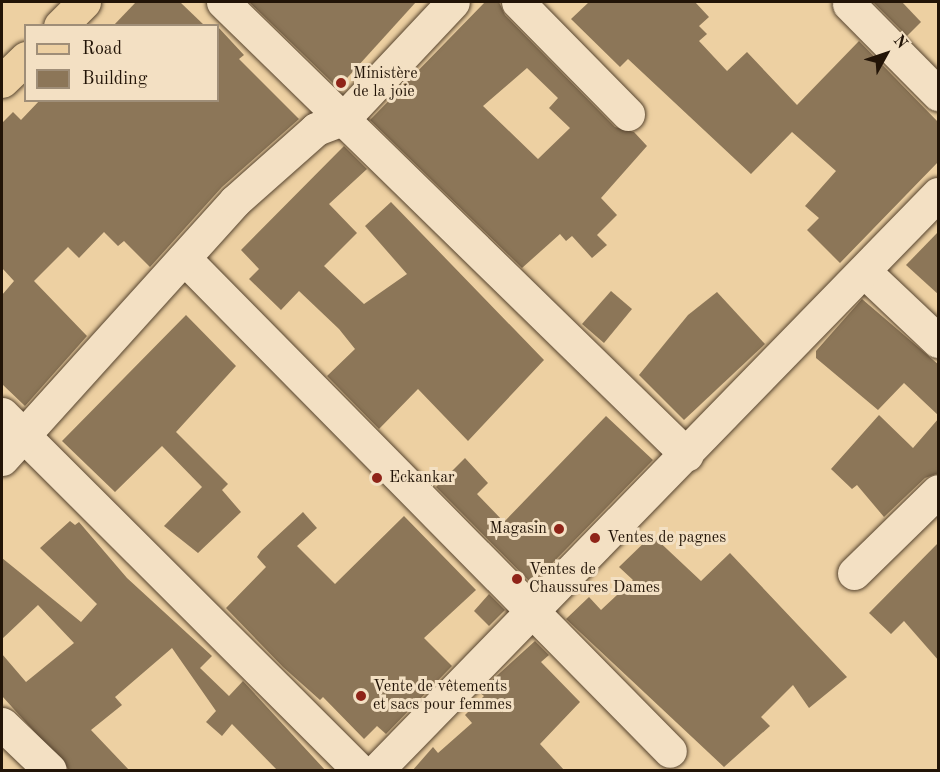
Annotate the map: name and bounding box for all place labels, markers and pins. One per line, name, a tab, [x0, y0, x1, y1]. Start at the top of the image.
place label: Ministère de la joie	[353, 64, 418, 102]
marker: Ministère de la joie	[334, 76, 348, 90]
place label: Eckankar	[389, 468, 455, 488]
marker: Eckankar	[370, 471, 384, 485]
place label: Magasin	[489, 519, 547, 539]
marker: Magasin	[552, 522, 566, 536]
place label: Ventes de pagnes	[607, 528, 726, 548]
marker: Ventes de pagnes	[588, 531, 602, 545]
place label: Ventes de Chaussures Dames	[529, 560, 660, 598]
marker: Ventes de Chaussures Dames	[510, 572, 524, 586]
place label: Vente de vêtements et sacs pour femmes	[373, 677, 512, 715]
marker: Vente de vêtements et sacs pour femmes	[354, 689, 368, 703]

